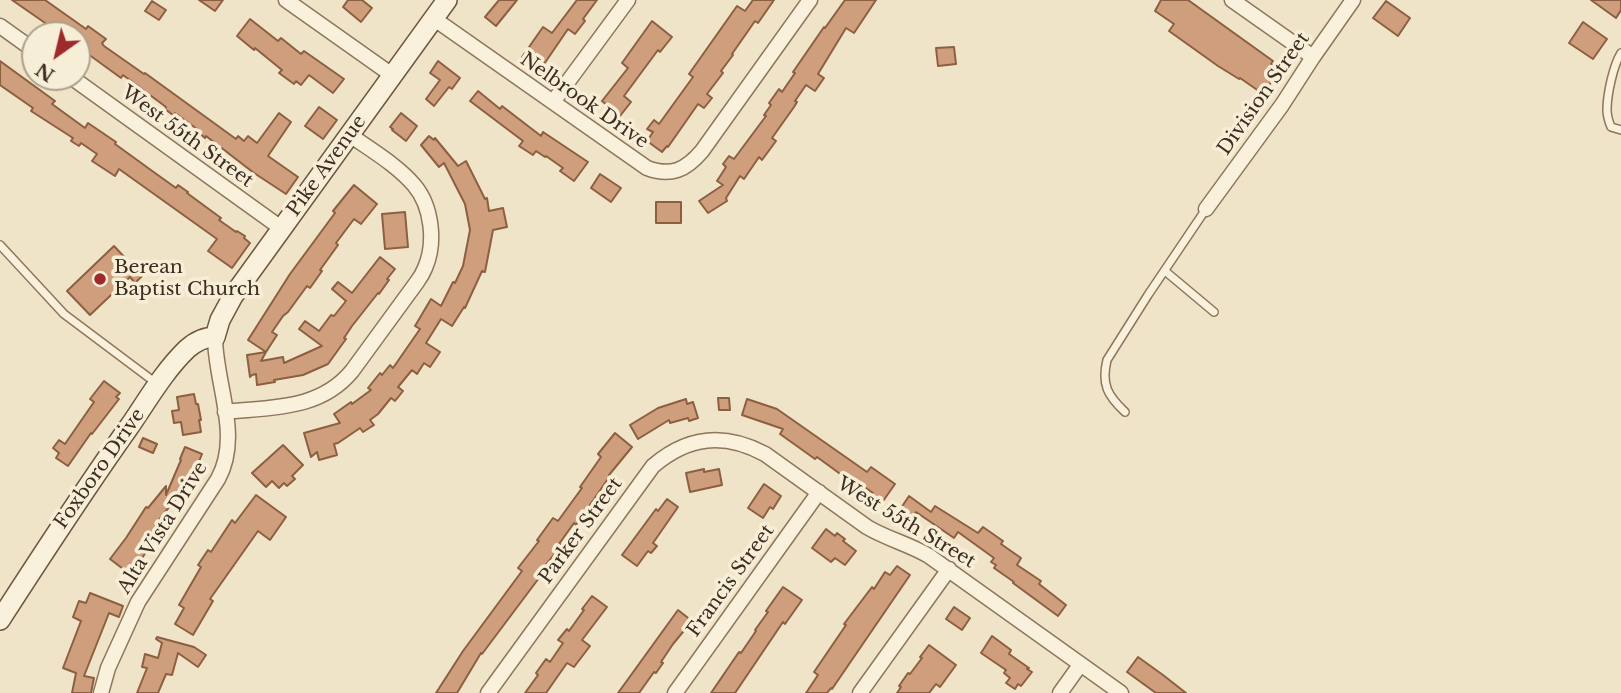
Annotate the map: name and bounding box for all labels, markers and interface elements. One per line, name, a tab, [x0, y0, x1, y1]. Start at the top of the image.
north arrow	[21, 21, 91, 91]
street label: Division Street	[1213, 28, 1315, 160]
street label: Nelbrook Drive	[516, 48, 652, 154]
text: N	[31, 58, 59, 87]
street label: West 55th Street	[117, 81, 257, 193]
street label: Pike Avenue	[283, 111, 371, 221]
place label: Berean Baptist Church	[114, 257, 260, 301]
marker: Berean Baptist Church	[92, 271, 108, 287]
street label: Foxboro Drive	[50, 405, 150, 533]
street label: Alta Vista Drive	[113, 458, 213, 598]
street label: Parker Street	[535, 473, 627, 589]
street label: West 55th Street	[833, 473, 979, 573]
street label: Francis Street	[683, 520, 779, 642]

